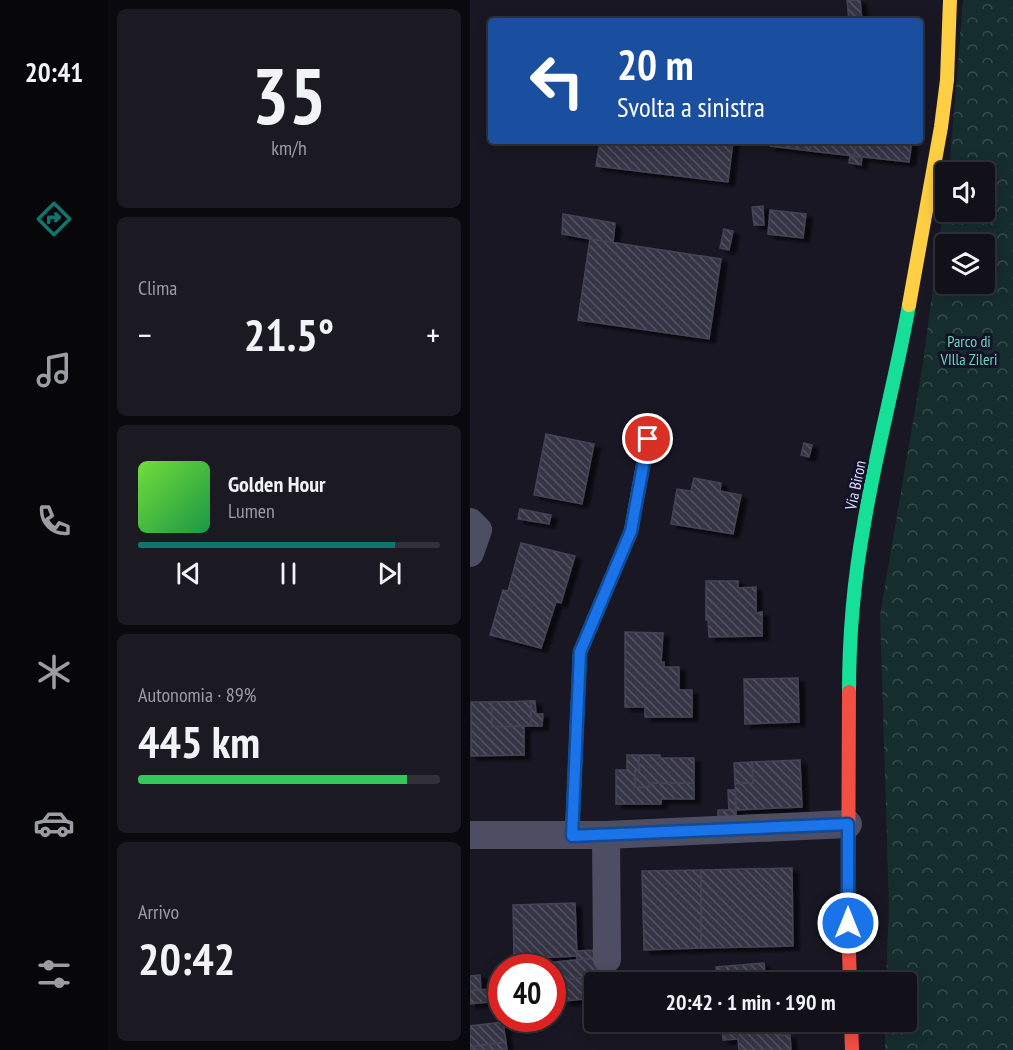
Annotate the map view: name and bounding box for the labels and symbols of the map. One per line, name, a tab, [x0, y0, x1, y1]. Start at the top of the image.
park label: Parco di VIlla Zileri	[940, 331, 997, 369]
pin	[622, 413, 673, 464]
street label: Via Biron	[840, 458, 870, 513]
position arrow	[816, 891, 880, 955]
speed limit sign: 40	[488, 954, 566, 1032]

